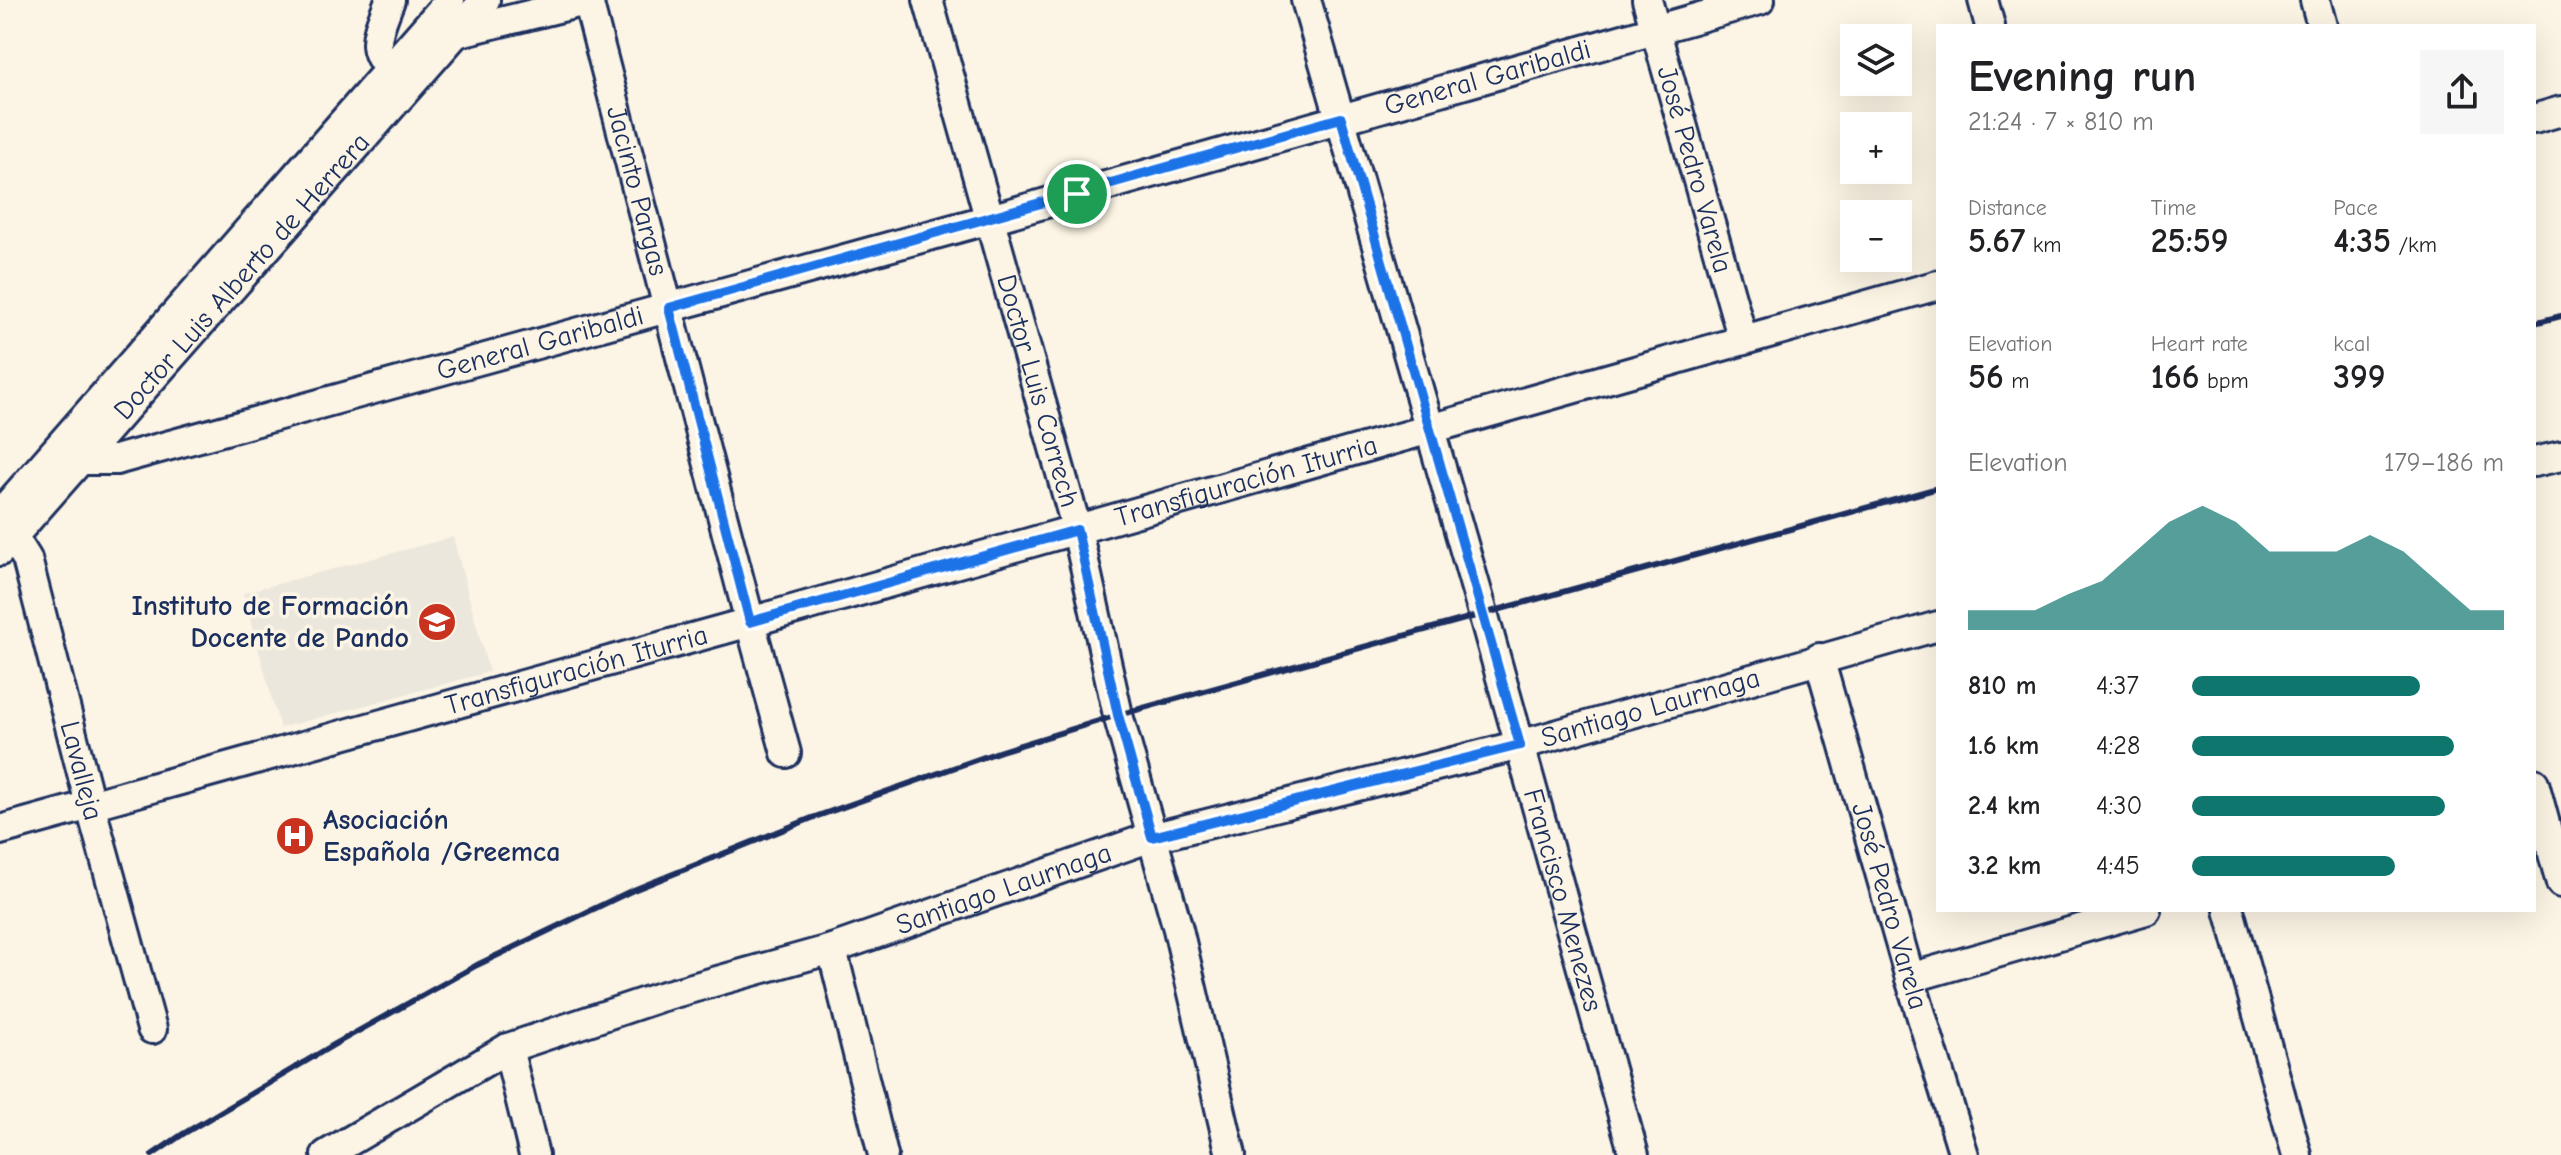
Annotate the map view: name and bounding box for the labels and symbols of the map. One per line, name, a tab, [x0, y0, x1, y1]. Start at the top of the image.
street label: General Garibaldi	[1381, 33, 1594, 122]
street label: José Pedro Varela	[1650, 62, 1739, 277]
street label: Jacinto Pargas	[600, 102, 675, 279]
street label: Doctor Luis Alberto de Herrera	[107, 126, 376, 426]
pin	[1043, 160, 1111, 228]
street label: Doctor Luis Correch	[990, 271, 1086, 511]
street label: General Garibaldi	[433, 299, 647, 387]
street label: Transfiguración Iturria	[1111, 429, 1381, 534]
place label: Instituto de Formación Docente de Pando	[131, 590, 409, 654]
school or university icon: Instituto de Formación Docente de Pando	[416, 601, 458, 643]
street label: Transfiguración Iturria	[441, 619, 711, 722]
street label: Santiago Laurnaga	[1537, 662, 1763, 754]
street label: Lavalleja	[53, 718, 110, 824]
street label: Francisco Menezes	[1517, 785, 1609, 1015]
street label: José Pedro Varela	[1845, 799, 1935, 1013]
place label: Asociación Española /Greemca	[323, 804, 560, 868]
hospital icon: Asociación Española /Greemca	[274, 815, 316, 857]
street label: Santiago Laurnaga	[892, 836, 1116, 941]

